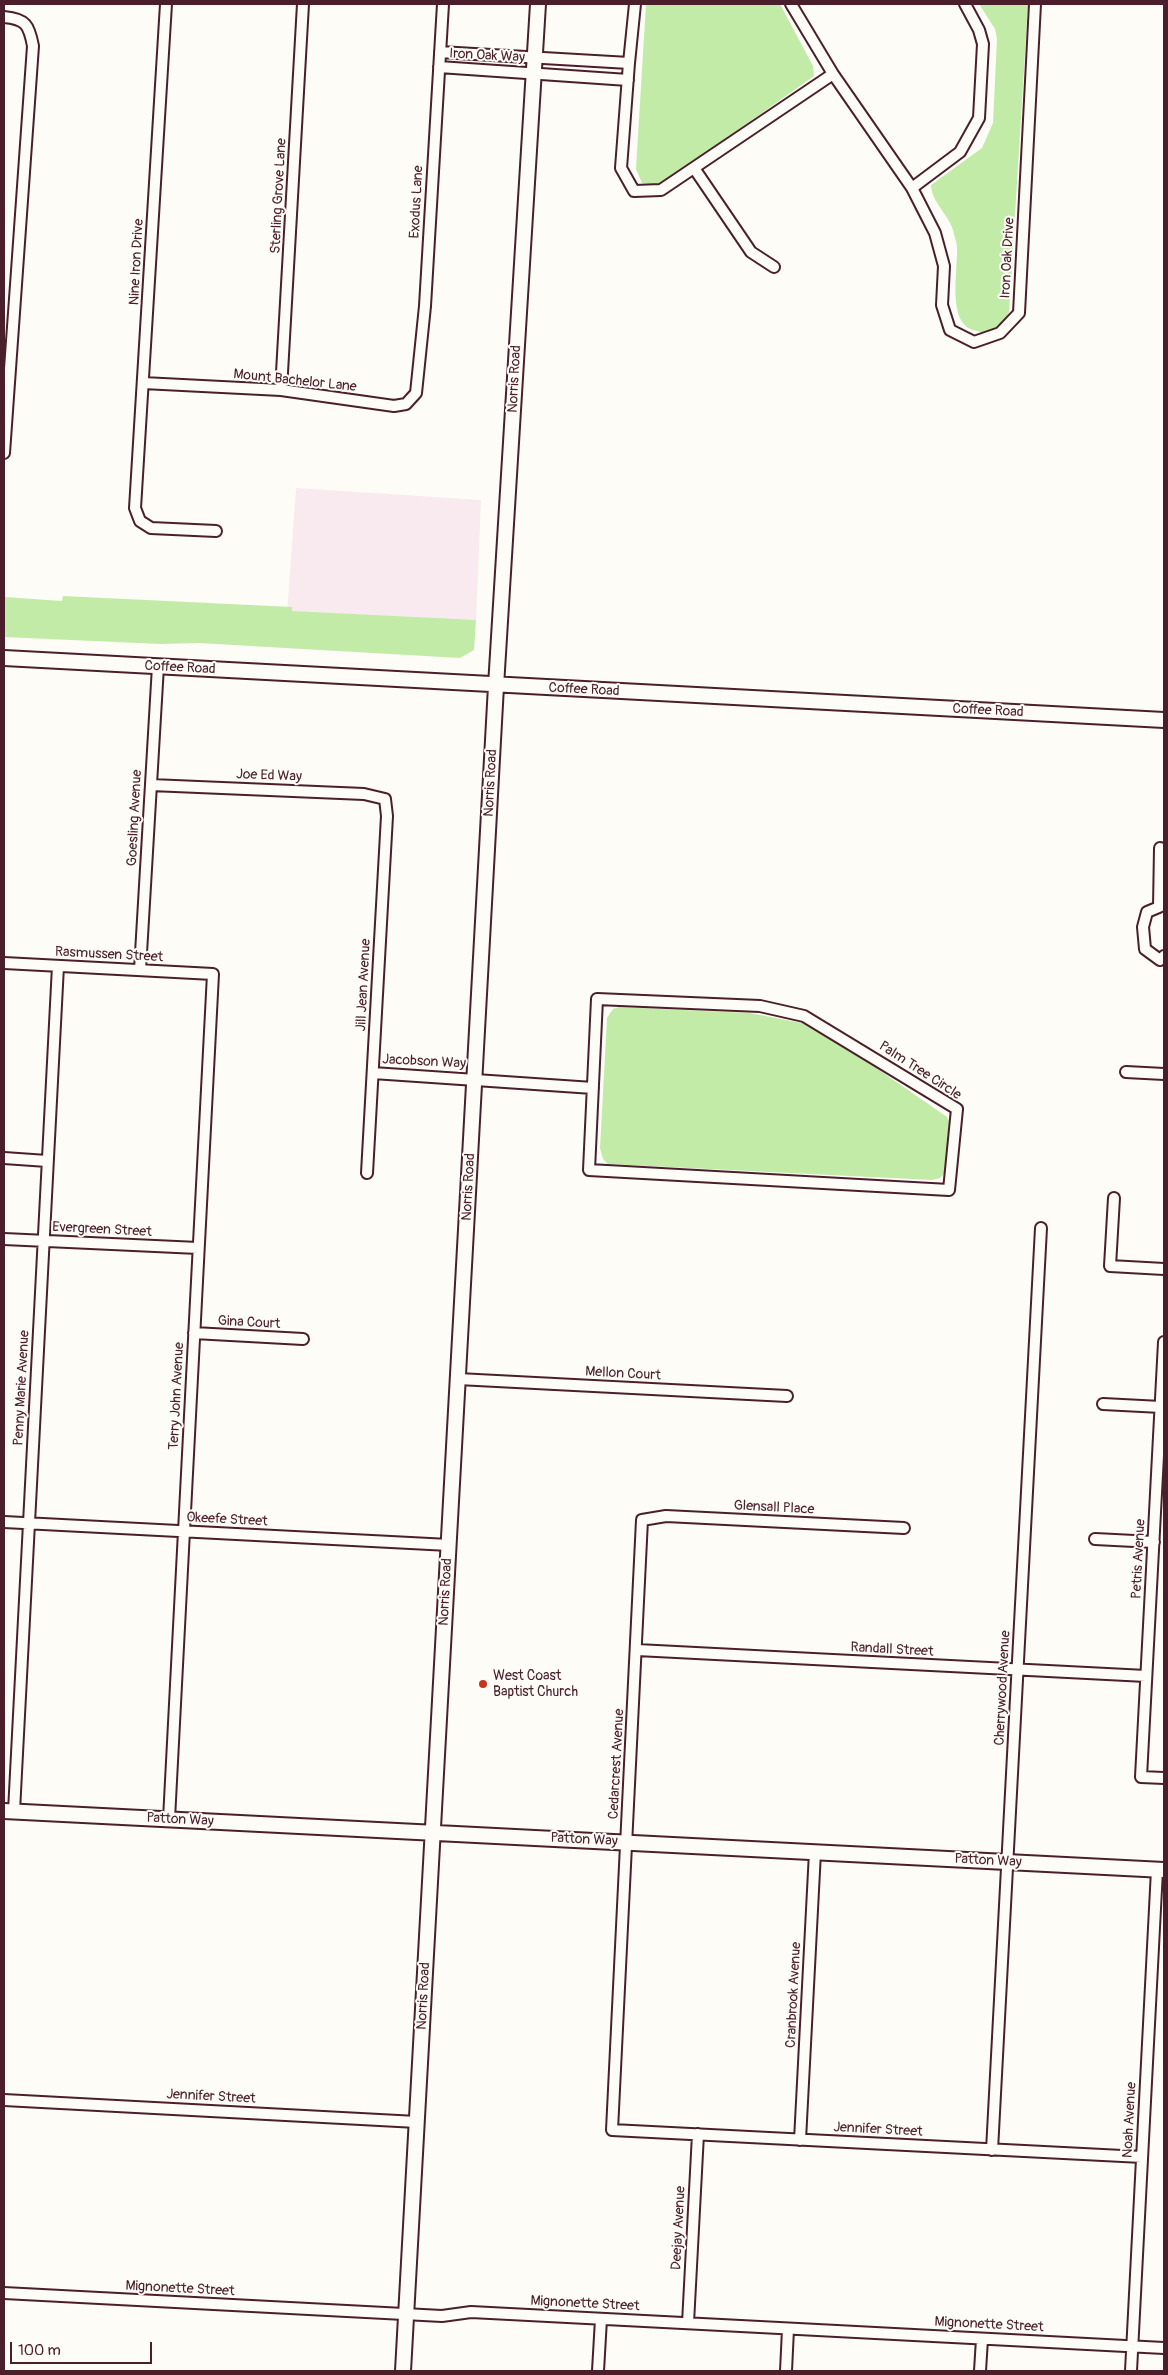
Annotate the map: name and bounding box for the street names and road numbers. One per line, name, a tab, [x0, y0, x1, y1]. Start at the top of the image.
street label: Iron Oak Way	[449, 46, 525, 66]
street label: Sterling Grove Lane	[268, 138, 290, 254]
street label: Exodus Lane	[407, 165, 427, 239]
street label: Iron Oak Drive	[997, 217, 1019, 299]
street label: Nine Iron Drive	[126, 218, 148, 306]
street label: Norris Road	[505, 345, 525, 413]
street label: Mount Bachelor Lane	[233, 366, 357, 396]
street label: Coffee Road	[144, 658, 216, 678]
street label: Coffee Road	[548, 680, 620, 700]
street label: Coffee Road	[952, 701, 1024, 721]
street label: Norris Road	[481, 749, 501, 817]
street label: Joe Ed Way	[236, 766, 302, 786]
street label: Goesling Avenue	[124, 769, 146, 867]
street label: Jill Jean Avenue	[353, 938, 375, 1032]
street label: Rasmussen Street	[54, 944, 164, 966]
street label: Palm Tree Circle	[876, 1038, 964, 1104]
street label: Jacobson Way	[382, 1051, 466, 1073]
street label: Norris Road	[459, 1153, 479, 1221]
street label: Evergreen Street	[52, 1219, 152, 1241]
street label: Gina Court	[217, 1313, 281, 1333]
street label: Penny Marie Avenue	[11, 1330, 33, 1446]
street label: Terry John Avenue	[166, 1342, 188, 1450]
street label: Mellon Court	[585, 1364, 661, 1384]
street label: Glensall Place	[733, 1497, 815, 1519]
street label: Okeefe Street	[186, 1509, 268, 1531]
street label: Petris Avenue	[1129, 1519, 1149, 1599]
street label: Norris Road	[436, 1558, 456, 1626]
street label: Cherrywood Avenue	[992, 1630, 1014, 1746]
street label: Randall Street	[850, 1639, 934, 1661]
street label: Cedarcrest Avenue	[606, 1708, 628, 1820]
street label: Patton Way	[146, 1810, 214, 1830]
street label: Patton Way	[550, 1830, 618, 1850]
street label: Patton Way	[954, 1851, 1022, 1871]
street label: Cranbrook Avenue	[783, 1942, 805, 2048]
street label: Norris Road	[414, 1962, 434, 2030]
street label: Noah Avenue	[1120, 2082, 1140, 2158]
street label: Jennifer Street	[166, 2086, 256, 2108]
street label: Jennifer Street	[833, 2119, 923, 2141]
street label: Deejay Avenue	[668, 2185, 690, 2271]
street label: Mignonette Street	[125, 2278, 235, 2300]
street label: Mignonette Street	[530, 2293, 640, 2315]
street label: Mignonette Street	[934, 2314, 1044, 2336]

